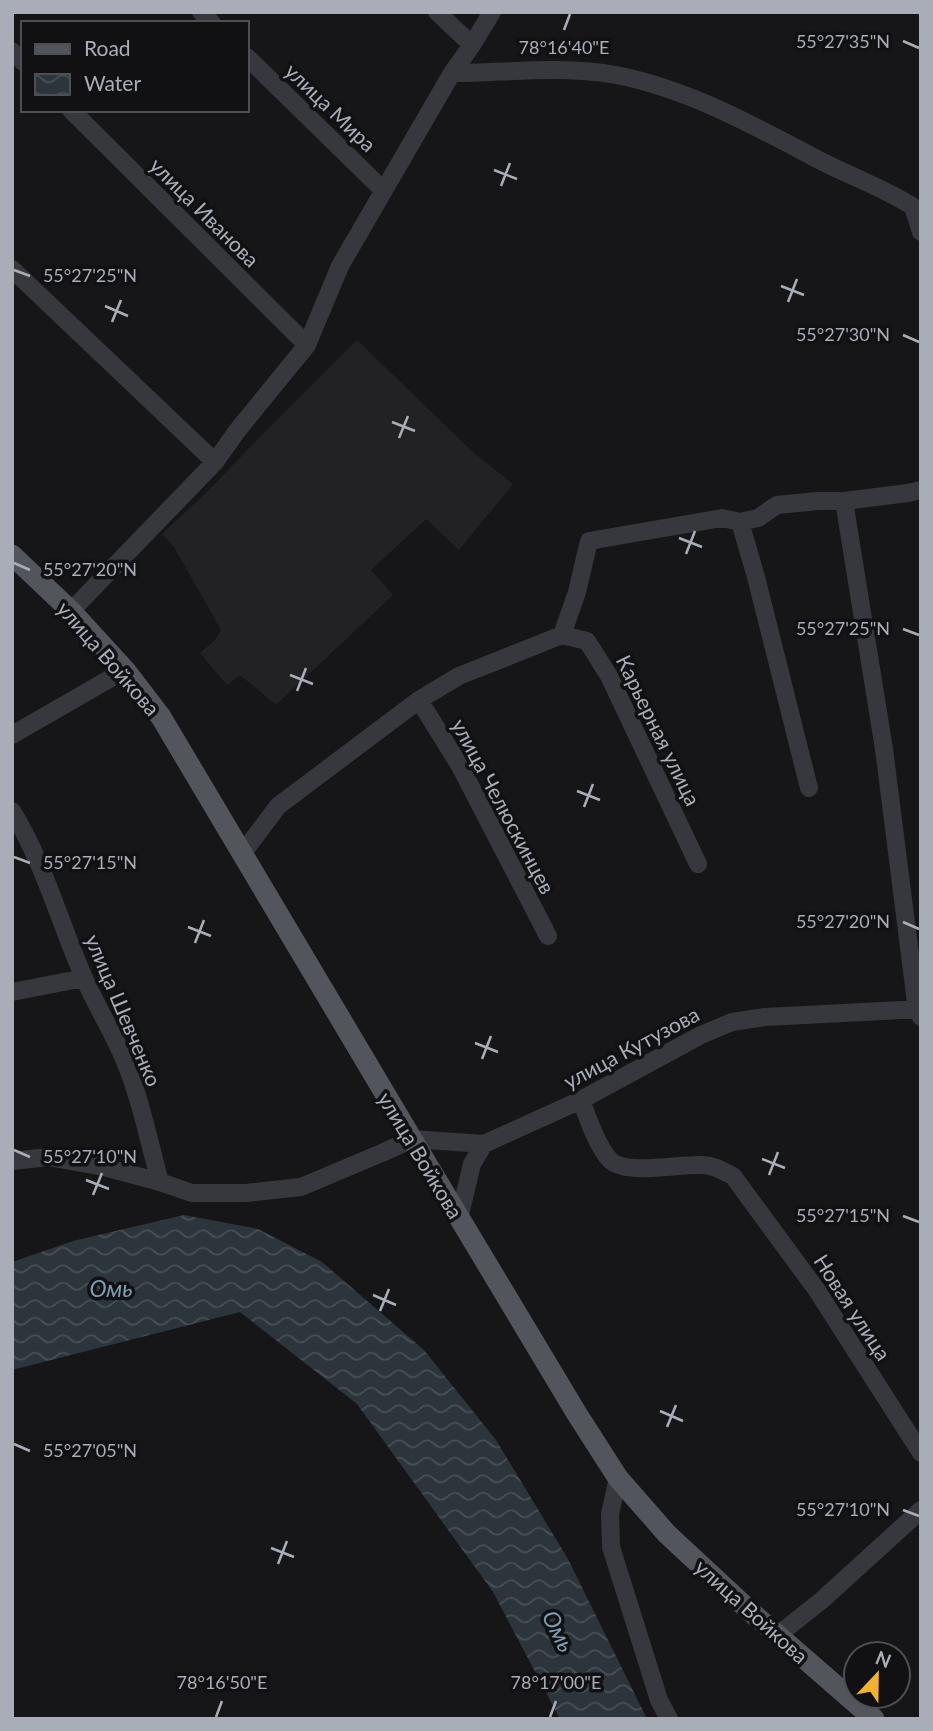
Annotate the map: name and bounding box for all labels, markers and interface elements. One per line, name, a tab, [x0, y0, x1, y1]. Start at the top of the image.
legend	[21, 21, 248, 112]
text: 55°27'35"N	[796, 30, 890, 52]
text: Road	[84, 35, 131, 60]
text: 78°16'40"E	[519, 36, 609, 58]
street label: улица Мира	[280, 58, 382, 156]
text: Water	[84, 70, 141, 95]
street label: улица Иванова	[145, 152, 265, 272]
text: 55°27'25"N	[43, 264, 137, 286]
text: 55°27'30"N	[796, 323, 890, 345]
text: 55°27'20"N	[43, 558, 137, 580]
street label: улица Войкова	[53, 596, 165, 720]
text: 55°27'25"N	[796, 617, 890, 639]
street label: Карьерная улица	[612, 651, 706, 809]
street label: улица Челюскинцев	[447, 714, 561, 898]
text: 55°27'15"N	[43, 851, 137, 873]
text: 55°27'20"N	[796, 910, 890, 932]
street label: улица Шевченко	[81, 930, 167, 1090]
street label: улица Кутузова	[559, 1001, 703, 1093]
street label: улица Войкова	[373, 1087, 469, 1223]
text: 55°27'10"N	[43, 1145, 137, 1167]
text: 55°27'15"N	[796, 1204, 890, 1226]
street label: Новая улица	[809, 1249, 897, 1365]
water label: Омь	[89, 1274, 133, 1302]
text: 55°27'05"N	[43, 1439, 137, 1461]
text: 55°27'10"N	[796, 1498, 890, 1520]
street label: улица Войкова	[690, 1554, 814, 1668]
water label: Омь	[537, 1605, 581, 1657]
north arrow	[842, 1640, 912, 1710]
text: N	[872, 1645, 895, 1672]
text: 78°16'50"E	[177, 1671, 267, 1693]
text: 78°17'00"E	[511, 1671, 601, 1693]

